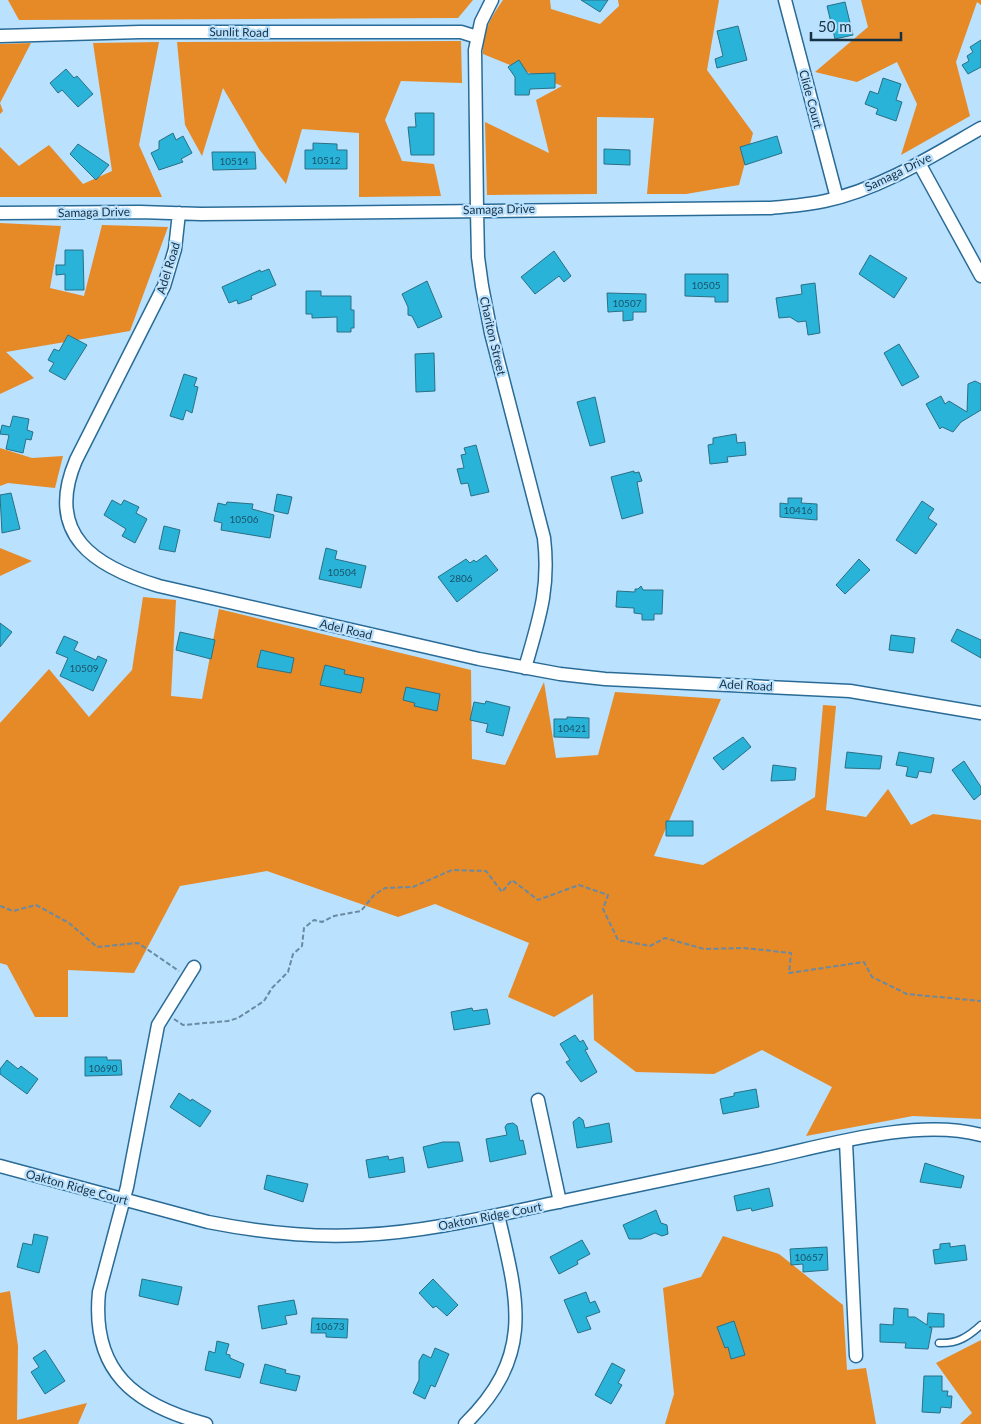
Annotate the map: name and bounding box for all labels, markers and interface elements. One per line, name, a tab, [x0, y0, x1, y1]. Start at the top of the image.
scale bar	[811, 10, 901, 42]
text: 50 m	[818, 17, 852, 35]
street label: Sunlit Road	[209, 24, 269, 40]
street label: Clide Court	[796, 68, 826, 131]
street label: Samaga Drive	[862, 149, 934, 195]
house number: 10512	[311, 154, 341, 166]
house number: 10514	[219, 155, 249, 167]
street label: Samaga Drive	[463, 201, 535, 217]
street label: Samaga Drive	[58, 204, 130, 220]
street label: Adel Road	[153, 240, 183, 296]
house number: 10505	[691, 279, 721, 291]
street label: Chariton Street	[477, 295, 510, 378]
house number: 10507	[612, 297, 642, 309]
house number: 10416	[783, 504, 813, 516]
house number: 10506	[229, 513, 259, 525]
house number: 10504	[327, 566, 357, 578]
house number: 2806	[449, 572, 473, 584]
street label: Adel Road	[318, 616, 374, 642]
house number: 10509	[69, 662, 99, 674]
street label: Adel Road	[719, 676, 773, 694]
house number: 10421	[557, 722, 587, 734]
house number: 10690	[88, 1062, 118, 1074]
street label: Oakton Ridge Court	[24, 1166, 130, 1208]
street label: Oakton Ridge Court	[437, 1198, 544, 1233]
house number: 10657	[794, 1251, 824, 1263]
house number: 10673	[315, 1320, 345, 1332]

